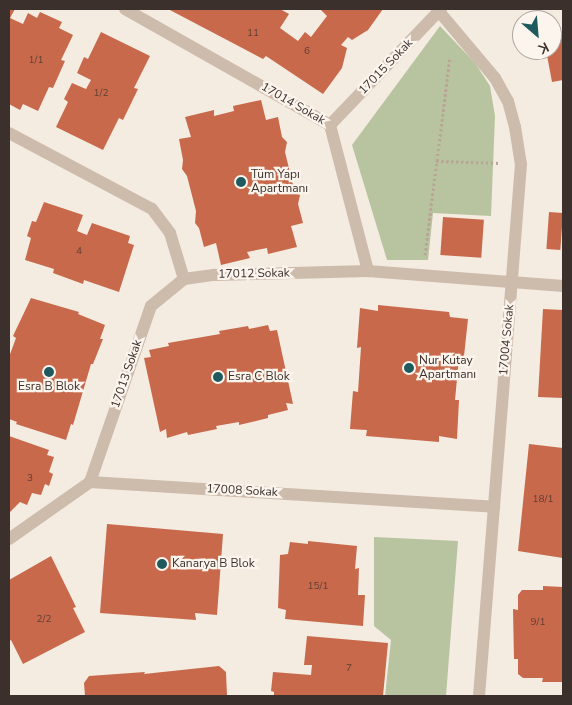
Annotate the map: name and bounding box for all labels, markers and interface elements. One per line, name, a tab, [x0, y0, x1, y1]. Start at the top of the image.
north arrow	[512, 10, 562, 60]
house number: 11	[247, 28, 259, 40]
street label: 17015 Sokak	[356, 36, 416, 98]
text: K	[535, 37, 552, 58]
house number: 6	[304, 46, 310, 58]
house number: 1/1	[29, 55, 43, 67]
street label: 17014 Sokak	[258, 80, 328, 128]
house number: 1/2	[94, 88, 108, 100]
place label: Tüm Yapı Apartmanı	[251, 168, 308, 196]
marker: Tüm Yapı Apartmanı	[235, 176, 247, 188]
house number: 4	[76, 246, 82, 258]
street label: 17012 Sokak	[218, 266, 290, 282]
street label: 17004 Sokak	[497, 304, 517, 376]
street label: 17013 Sokak	[109, 338, 145, 410]
place label: Nur Kutay Apartmanı	[419, 354, 476, 382]
marker: Nur Kutay Apartmanı	[403, 362, 415, 374]
marker: Esra B Blok	[43, 366, 55, 378]
place label: Esra C Blok	[228, 370, 290, 384]
marker: Esra C Blok	[212, 371, 224, 383]
place label: Esra B Blok	[18, 380, 80, 394]
house number: 3	[27, 473, 33, 485]
street label: 17008 Sokak	[206, 482, 278, 500]
house number: 18/1	[533, 494, 553, 506]
place label: Kanarya B Blok	[172, 557, 255, 571]
marker: Kanarya B Blok	[156, 558, 168, 570]
house number: 15/1	[308, 581, 328, 593]
house number: 2/2	[37, 614, 51, 626]
house number: 9/1	[531, 617, 545, 629]
house number: 7	[346, 663, 352, 675]

